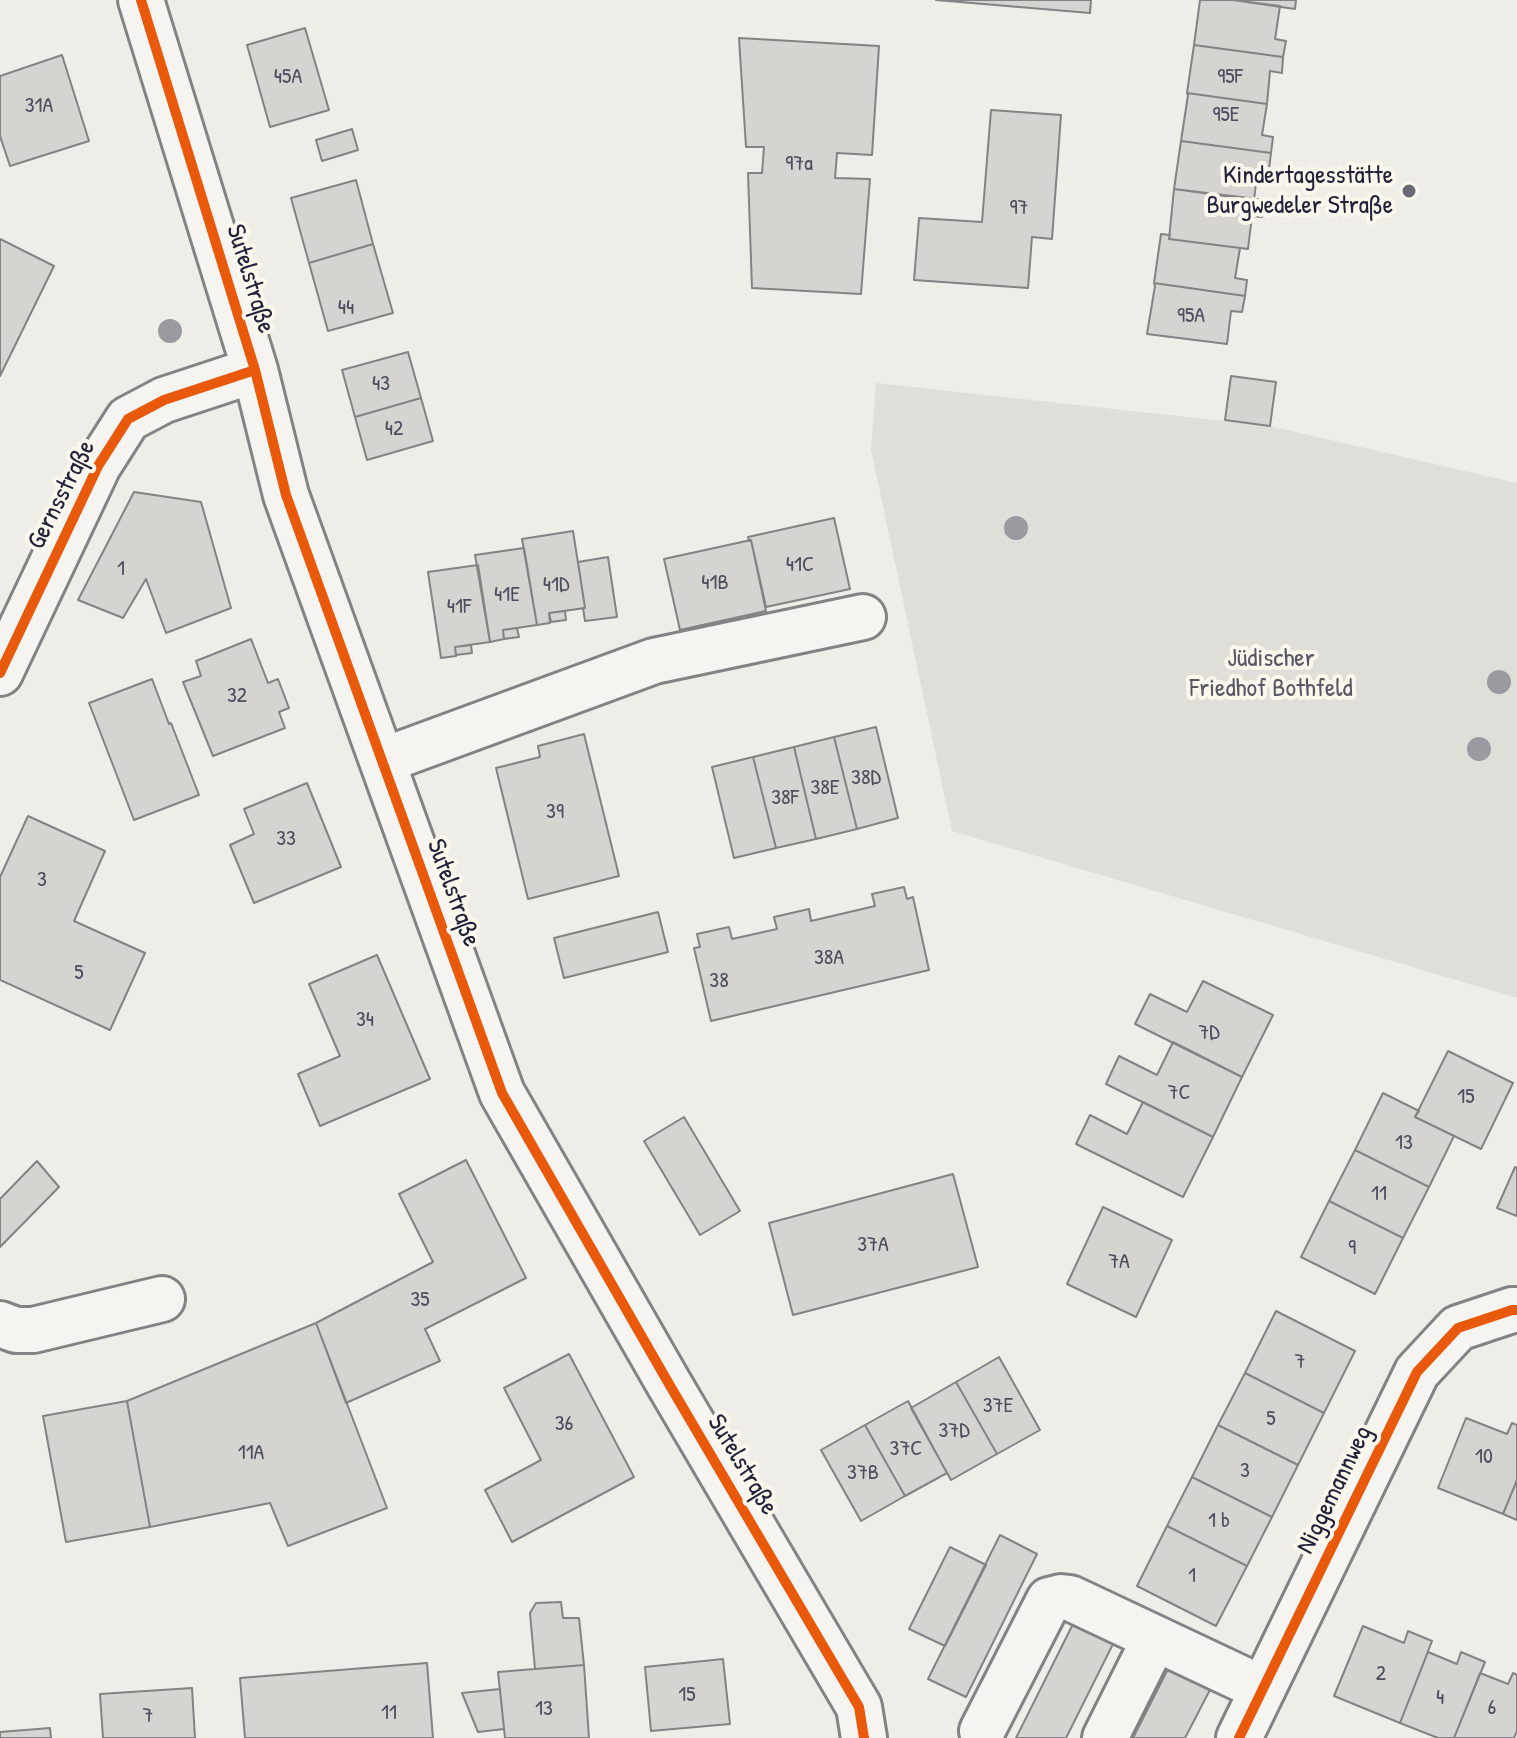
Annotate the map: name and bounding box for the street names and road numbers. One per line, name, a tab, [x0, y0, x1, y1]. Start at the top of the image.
street label: Sutelstraße	[219, 221, 281, 337]
street label: Gernsstraße	[21, 435, 103, 555]
street label: Sutelstraße	[419, 835, 487, 951]
street label: Sutelstraße	[700, 1409, 784, 1521]
street label: Niggemannweg	[1291, 1421, 1379, 1559]

